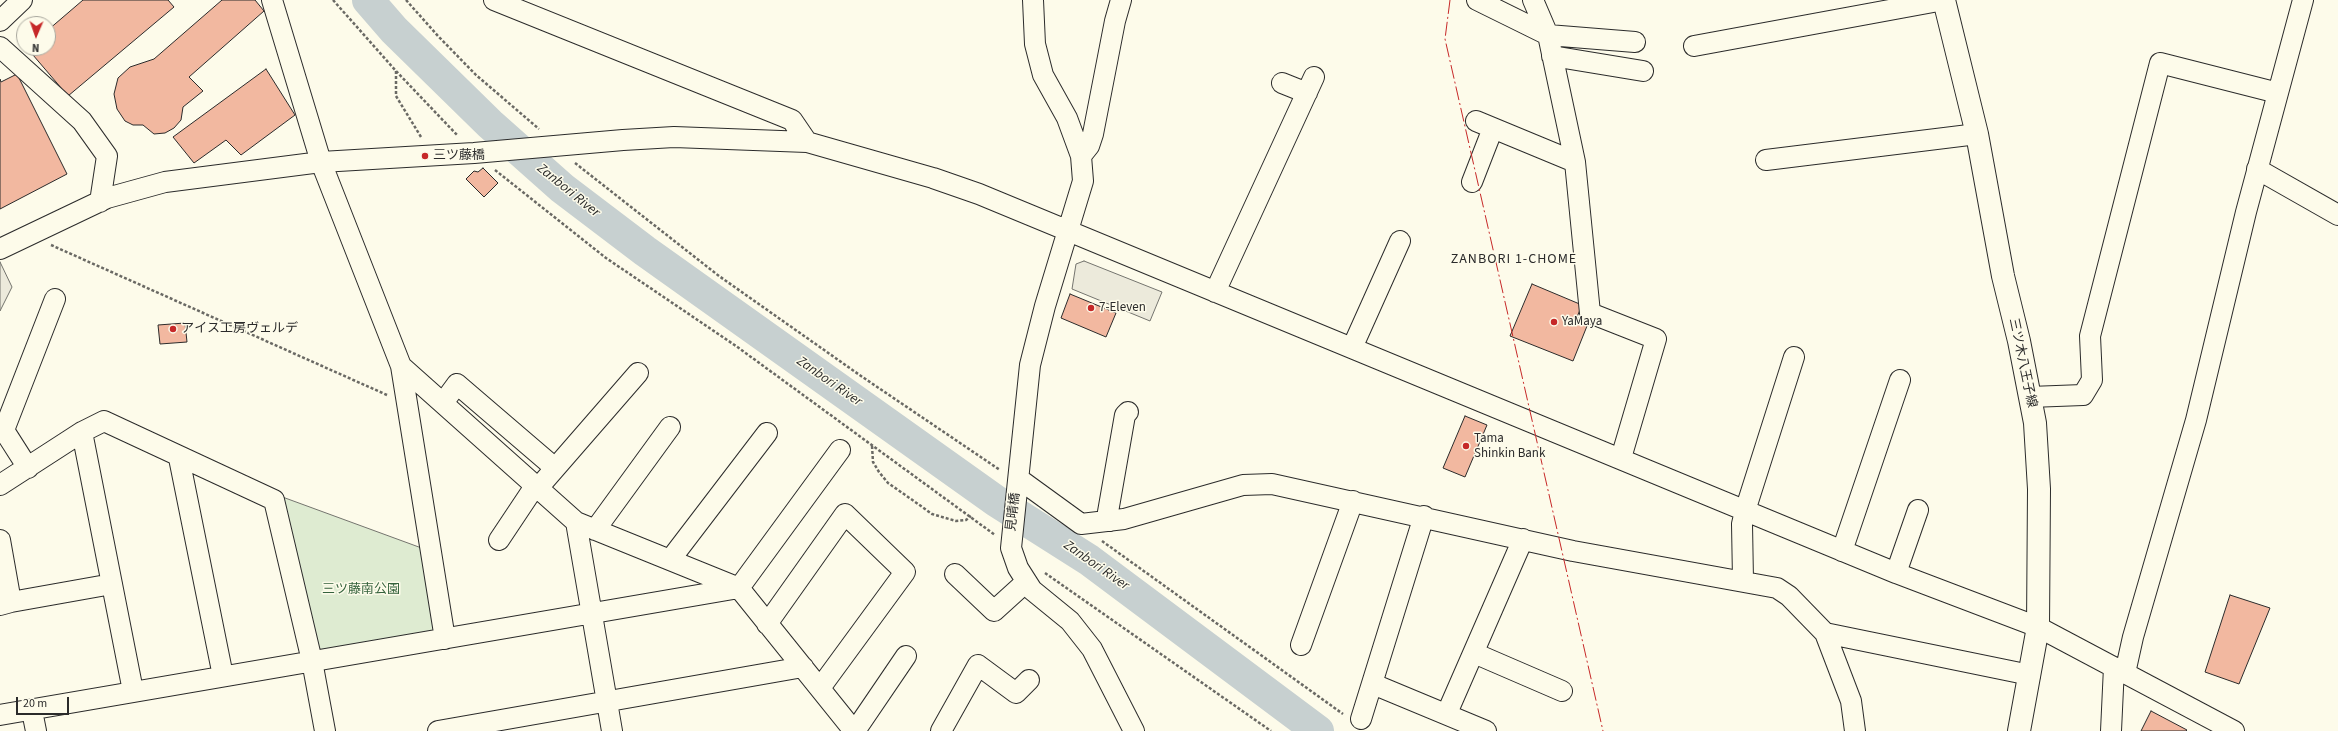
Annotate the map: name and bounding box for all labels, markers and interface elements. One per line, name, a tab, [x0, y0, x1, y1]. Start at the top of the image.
north arrow	[16, 16, 56, 56]
text: N	[32, 40, 40, 55]
place label: 三ツ藤橋	[433, 148, 485, 164]
marker: 三ツ藤橋	[420, 151, 430, 161]
water label: Zanbori River	[533, 161, 603, 221]
district label: ZANBORI 1-CHOME	[1451, 252, 1577, 268]
place label: 7-Eleven	[1099, 300, 1146, 316]
marker: 7-Eleven	[1086, 303, 1096, 313]
place label: YaMaya	[1562, 314, 1602, 330]
marker: YaMaya	[1549, 317, 1559, 327]
street label: 三ツ木八王子線	[2005, 317, 2039, 409]
place label: アイス工房ヴェルデ	[181, 321, 298, 337]
marker: アイス工房ヴェルデ	[168, 324, 178, 334]
water label: Zanbori River	[793, 353, 865, 411]
place label: Tama Shinkin Bank	[1474, 431, 1545, 462]
marker: Tama Shinkin Bank	[1461, 441, 1471, 451]
street label: 見晴橋	[1004, 492, 1024, 532]
water label: Zanbori River	[1060, 537, 1132, 595]
park label: 三ツ藤南公園	[322, 582, 400, 598]
scale bar	[18, 689, 71, 715]
text: 20 m	[23, 695, 47, 712]

